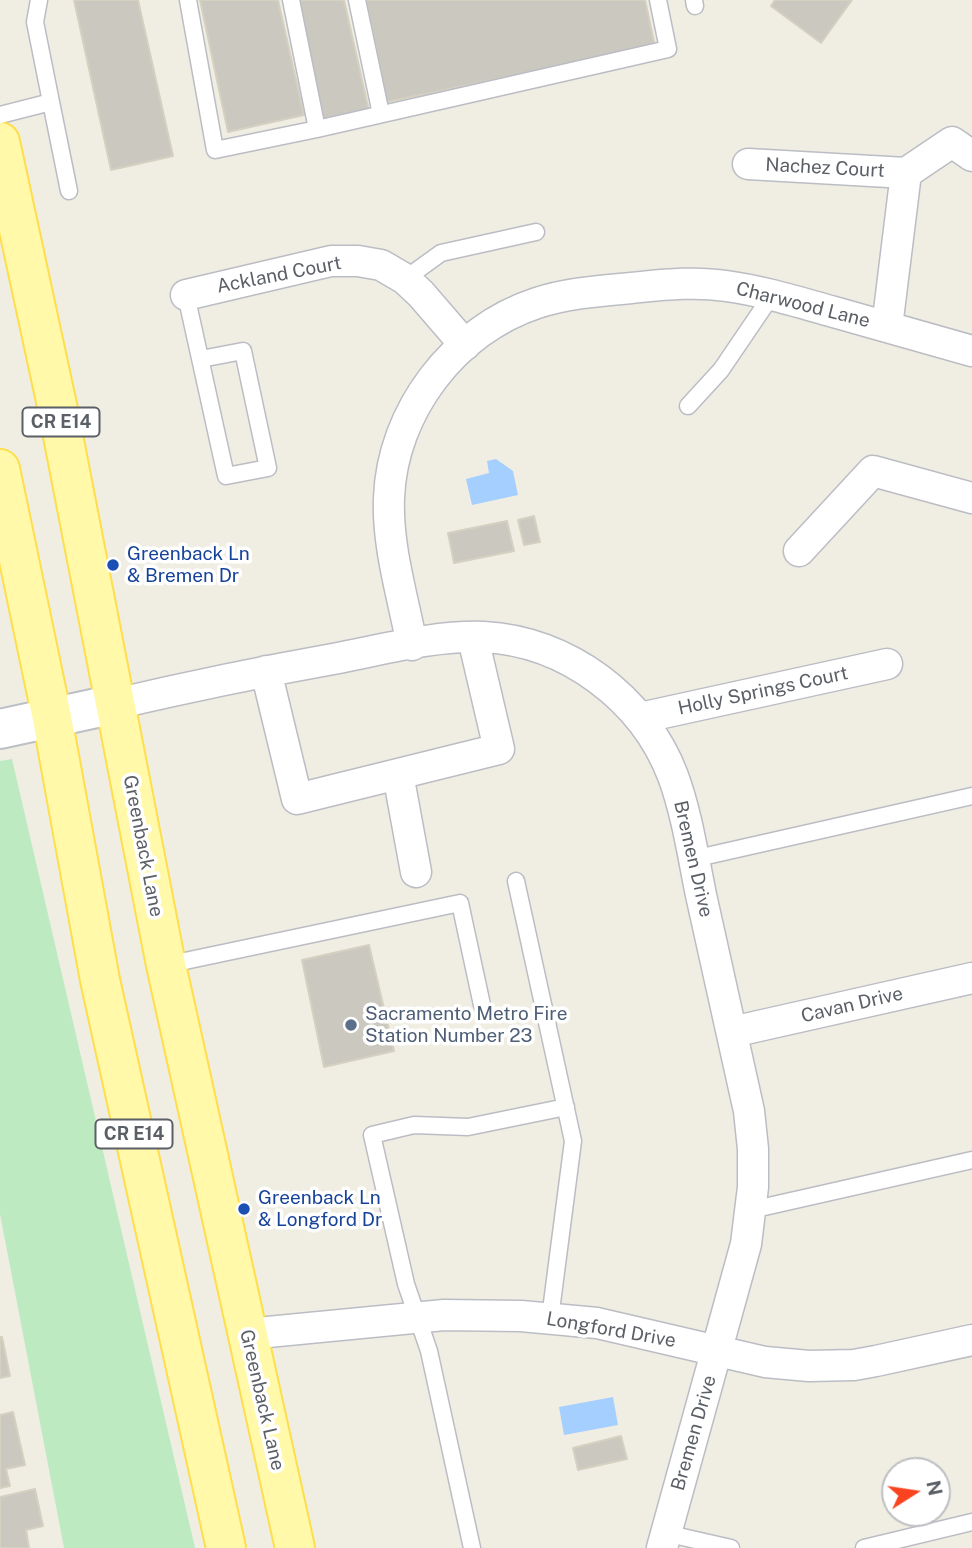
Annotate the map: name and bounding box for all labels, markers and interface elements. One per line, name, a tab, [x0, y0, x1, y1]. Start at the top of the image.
street label: Nachez Court	[765, 153, 885, 183]
street label: Ackland Court	[215, 252, 343, 298]
street label: Charwood Lane	[734, 277, 872, 333]
road number: CR E14	[22, 408, 100, 436]
place label: Greenback Ln & Bremen Dr	[127, 543, 250, 587]
marker: Greenback Ln & Bremen Dr	[105, 557, 121, 573]
street label: Holly Springs Court	[676, 662, 850, 720]
street label: Greenback Lane	[118, 773, 168, 919]
street label: Bremen Drive	[669, 798, 717, 920]
street label: Cavan Drive	[799, 982, 905, 1028]
place label: Sacramento Metro Fire Station Number 23	[365, 1003, 567, 1047]
marker: Sacramento Metro Fire Station Number 23	[343, 1017, 359, 1033]
road number: CR E14	[96, 1120, 172, 1148]
place label: Greenback Ln & Longford Dr	[258, 1187, 382, 1231]
marker: Greenback Ln & Longford Dr	[236, 1201, 252, 1217]
street label: Longford Drive	[544, 1307, 678, 1353]
street label: Greenback Lane	[235, 1327, 289, 1473]
street label: Bremen Drive	[667, 1373, 721, 1493]
north arrow	[881, 1457, 951, 1527]
text: N	[922, 1478, 947, 1498]

